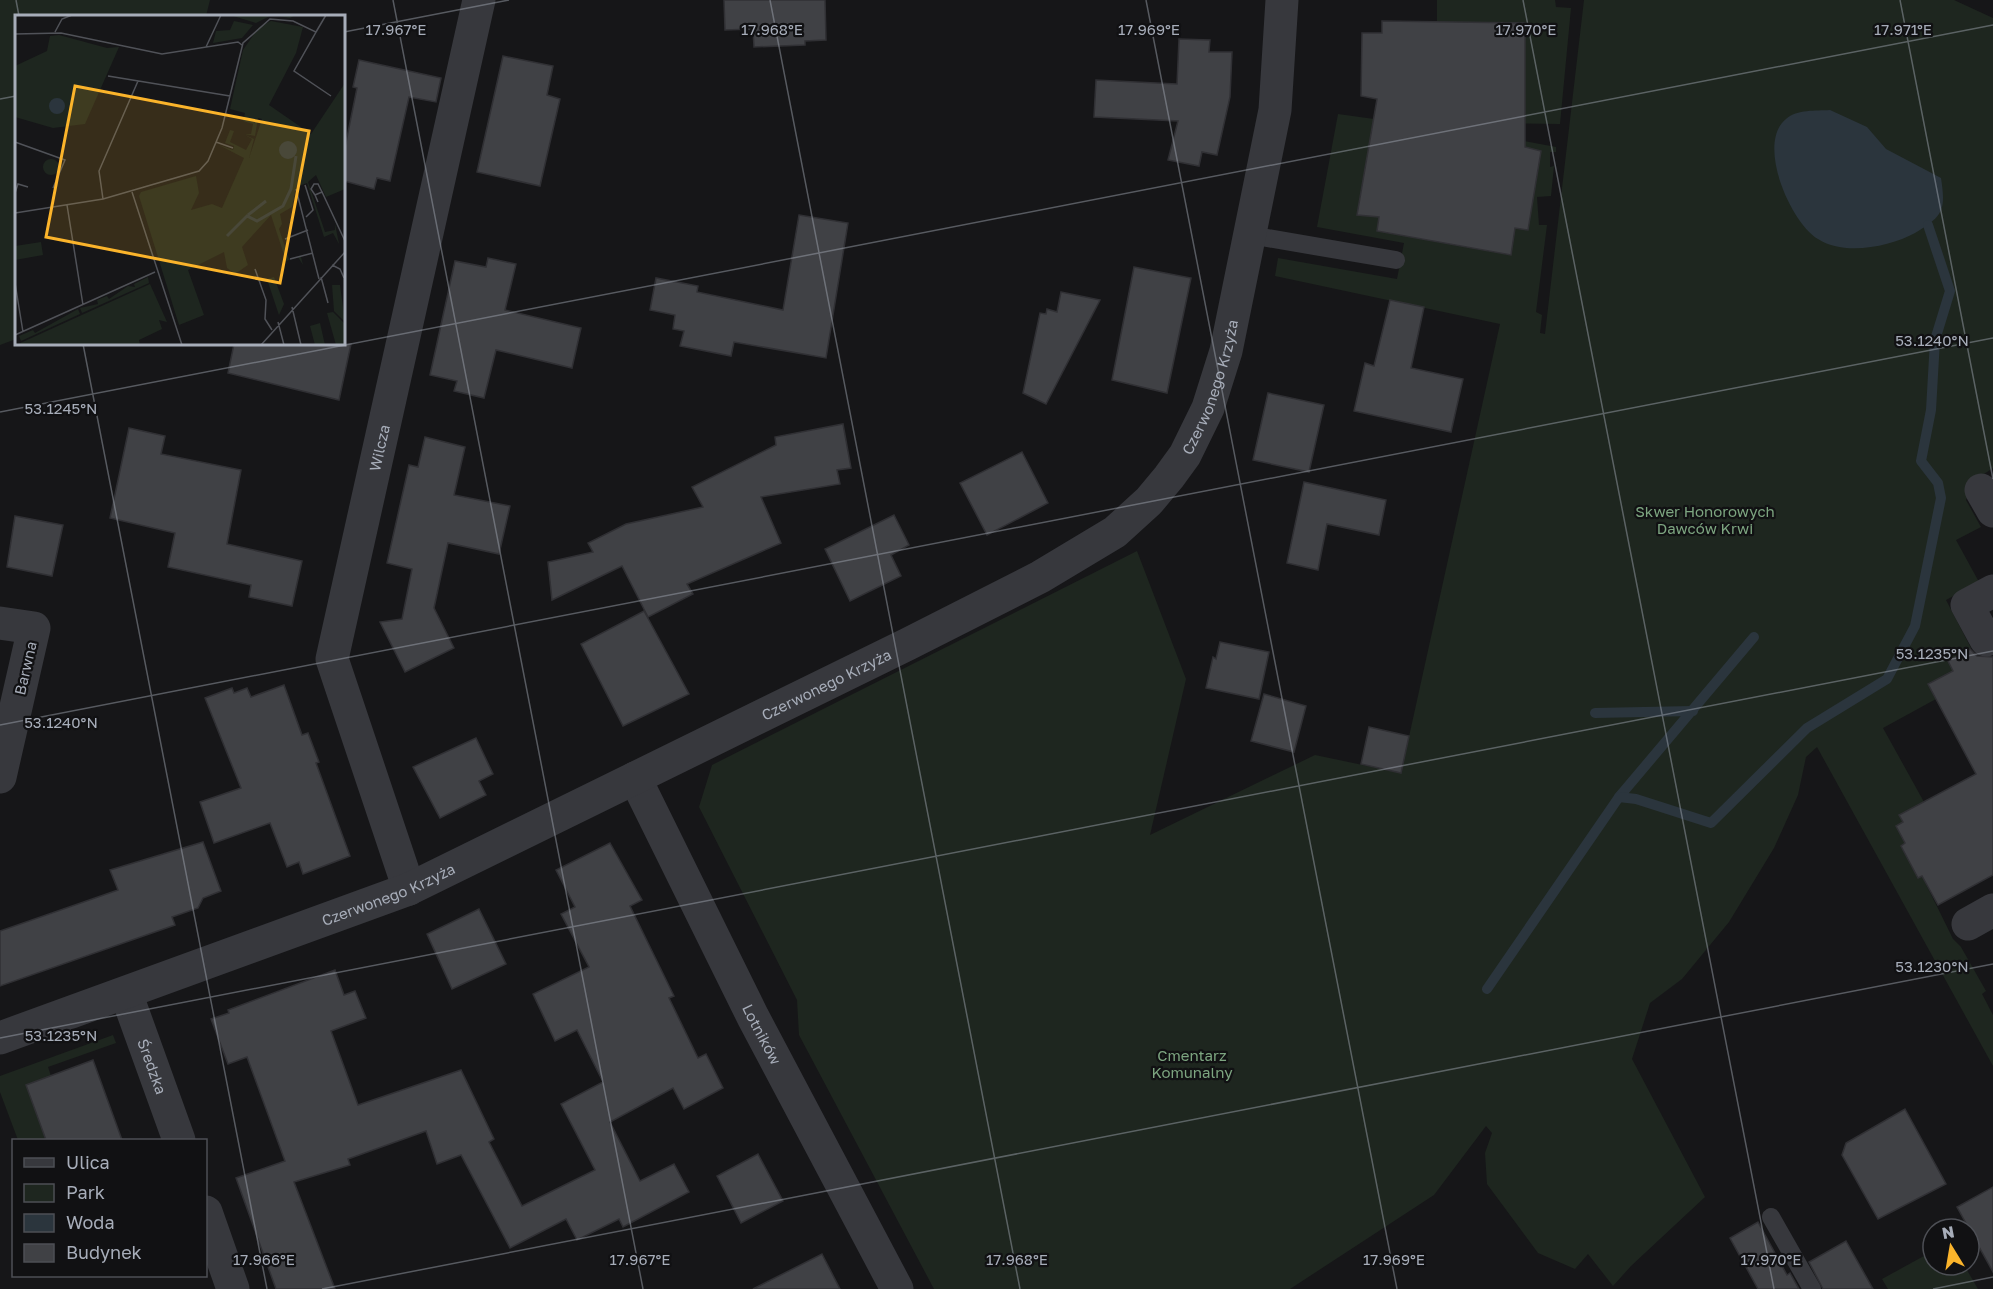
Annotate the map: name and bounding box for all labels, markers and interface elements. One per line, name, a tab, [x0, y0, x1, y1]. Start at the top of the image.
inset map	[15, 15, 345, 345]
text: 17.967°E	[366, 20, 426, 38]
text: 17.968°E	[741, 20, 803, 38]
text: 17.969°E	[1118, 20, 1180, 38]
text: 17.970°E	[1495, 20, 1557, 38]
text: 17.971°E	[1874, 20, 1932, 38]
street label: Czerwonego Krzyża	[1178, 318, 1241, 457]
text: 53.1240°N	[1895, 331, 1969, 349]
text: 53.1245°N	[24, 399, 98, 417]
street label: Wilcza	[365, 423, 393, 473]
park label: Skwer Honorowych Dawców Krwi	[1635, 502, 1775, 537]
street label: Barwna	[10, 639, 40, 697]
text: 53.1235°N	[1896, 644, 1968, 662]
street label: Czerwonego Krzyża	[758, 645, 894, 724]
text: 53.1240°N	[24, 713, 98, 731]
street label: Czerwonego Krzyża	[319, 859, 458, 929]
text: 53.1230°N	[1895, 957, 1969, 975]
street label: Lotników	[739, 1001, 785, 1068]
text: 53.1235°N	[25, 1026, 97, 1044]
street label: Średzka	[134, 1036, 171, 1097]
park label: Cmentarz Komunalny	[1151, 1046, 1233, 1081]
legend	[12, 1139, 207, 1277]
text: Ulica	[66, 1151, 110, 1173]
text: Park	[66, 1181, 105, 1203]
text: Woda	[66, 1211, 115, 1233]
north arrow	[1921, 1217, 1981, 1277]
text: N	[1940, 1221, 1956, 1243]
text: Budynek	[66, 1241, 142, 1263]
text: 17.966°E	[233, 1250, 295, 1268]
text: 17.967°E	[610, 1250, 670, 1268]
text: 17.968°E	[986, 1250, 1048, 1268]
text: 17.969°E	[1363, 1250, 1425, 1268]
text: 17.970°E	[1740, 1250, 1802, 1268]

